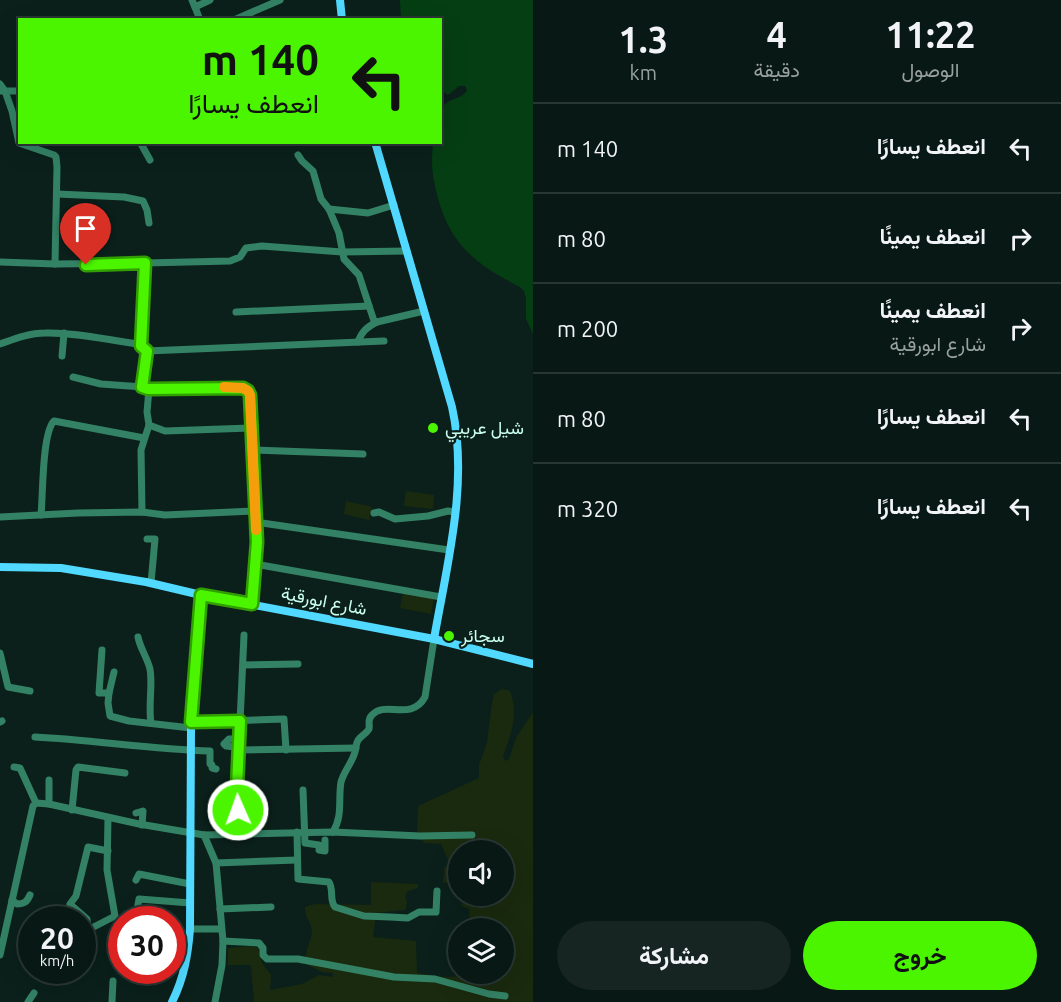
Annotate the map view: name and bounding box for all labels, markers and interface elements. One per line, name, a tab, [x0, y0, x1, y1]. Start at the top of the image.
text: 4	[767, 14, 787, 55]
text: 11:22	[885, 14, 975, 55]
text: 1.3	[619, 19, 668, 60]
text: 140 m	[202, 36, 319, 83]
icon: left	[340, 42, 418, 120]
text: دقيقة	[754, 58, 800, 81]
text: الوصول	[902, 58, 959, 81]
text: km	[630, 61, 657, 84]
text: انعطف يسارًا	[188, 88, 319, 118]
icon: left	[1004, 132, 1037, 165]
text: انعطف يسارًا	[877, 133, 986, 158]
text: 140 m	[557, 136, 618, 161]
pin	[60, 203, 111, 265]
icon: arrive	[69, 212, 102, 245]
icon: right	[1004, 222, 1037, 255]
text: انعطف يمينًا	[879, 223, 986, 248]
text: 80 m	[557, 226, 606, 251]
text: انعطف يمينًا	[879, 297, 986, 322]
icon: right	[1004, 312, 1037, 345]
text: 200 m	[557, 316, 618, 341]
text: شارع ابورقية	[890, 332, 986, 355]
icon: left	[1004, 402, 1037, 435]
text: انعطف يسارًا	[877, 403, 986, 428]
text: 80 m	[557, 406, 606, 431]
place label: شيل عريبي	[445, 417, 524, 443]
marker: شيل عريبي	[426, 421, 440, 435]
icon: left	[1004, 492, 1037, 525]
text: انعطف يسارًا	[877, 493, 986, 518]
text: 320 m	[557, 496, 618, 521]
street label: شارع ابورقية	[279, 582, 369, 621]
place label: سجائر	[460, 625, 505, 647]
marker: سجائر	[442, 629, 456, 643]
position arrow	[206, 778, 270, 842]
map controls	[448, 840, 514, 984]
button: sound	[448, 840, 514, 906]
speed limit sign: 30	[108, 906, 186, 984]
button: layers	[448, 918, 514, 984]
text: 20	[40, 921, 74, 955]
button: مشاركة	[557, 921, 791, 990]
button: خروج	[803, 921, 1037, 990]
text: km/h	[40, 952, 74, 969]

